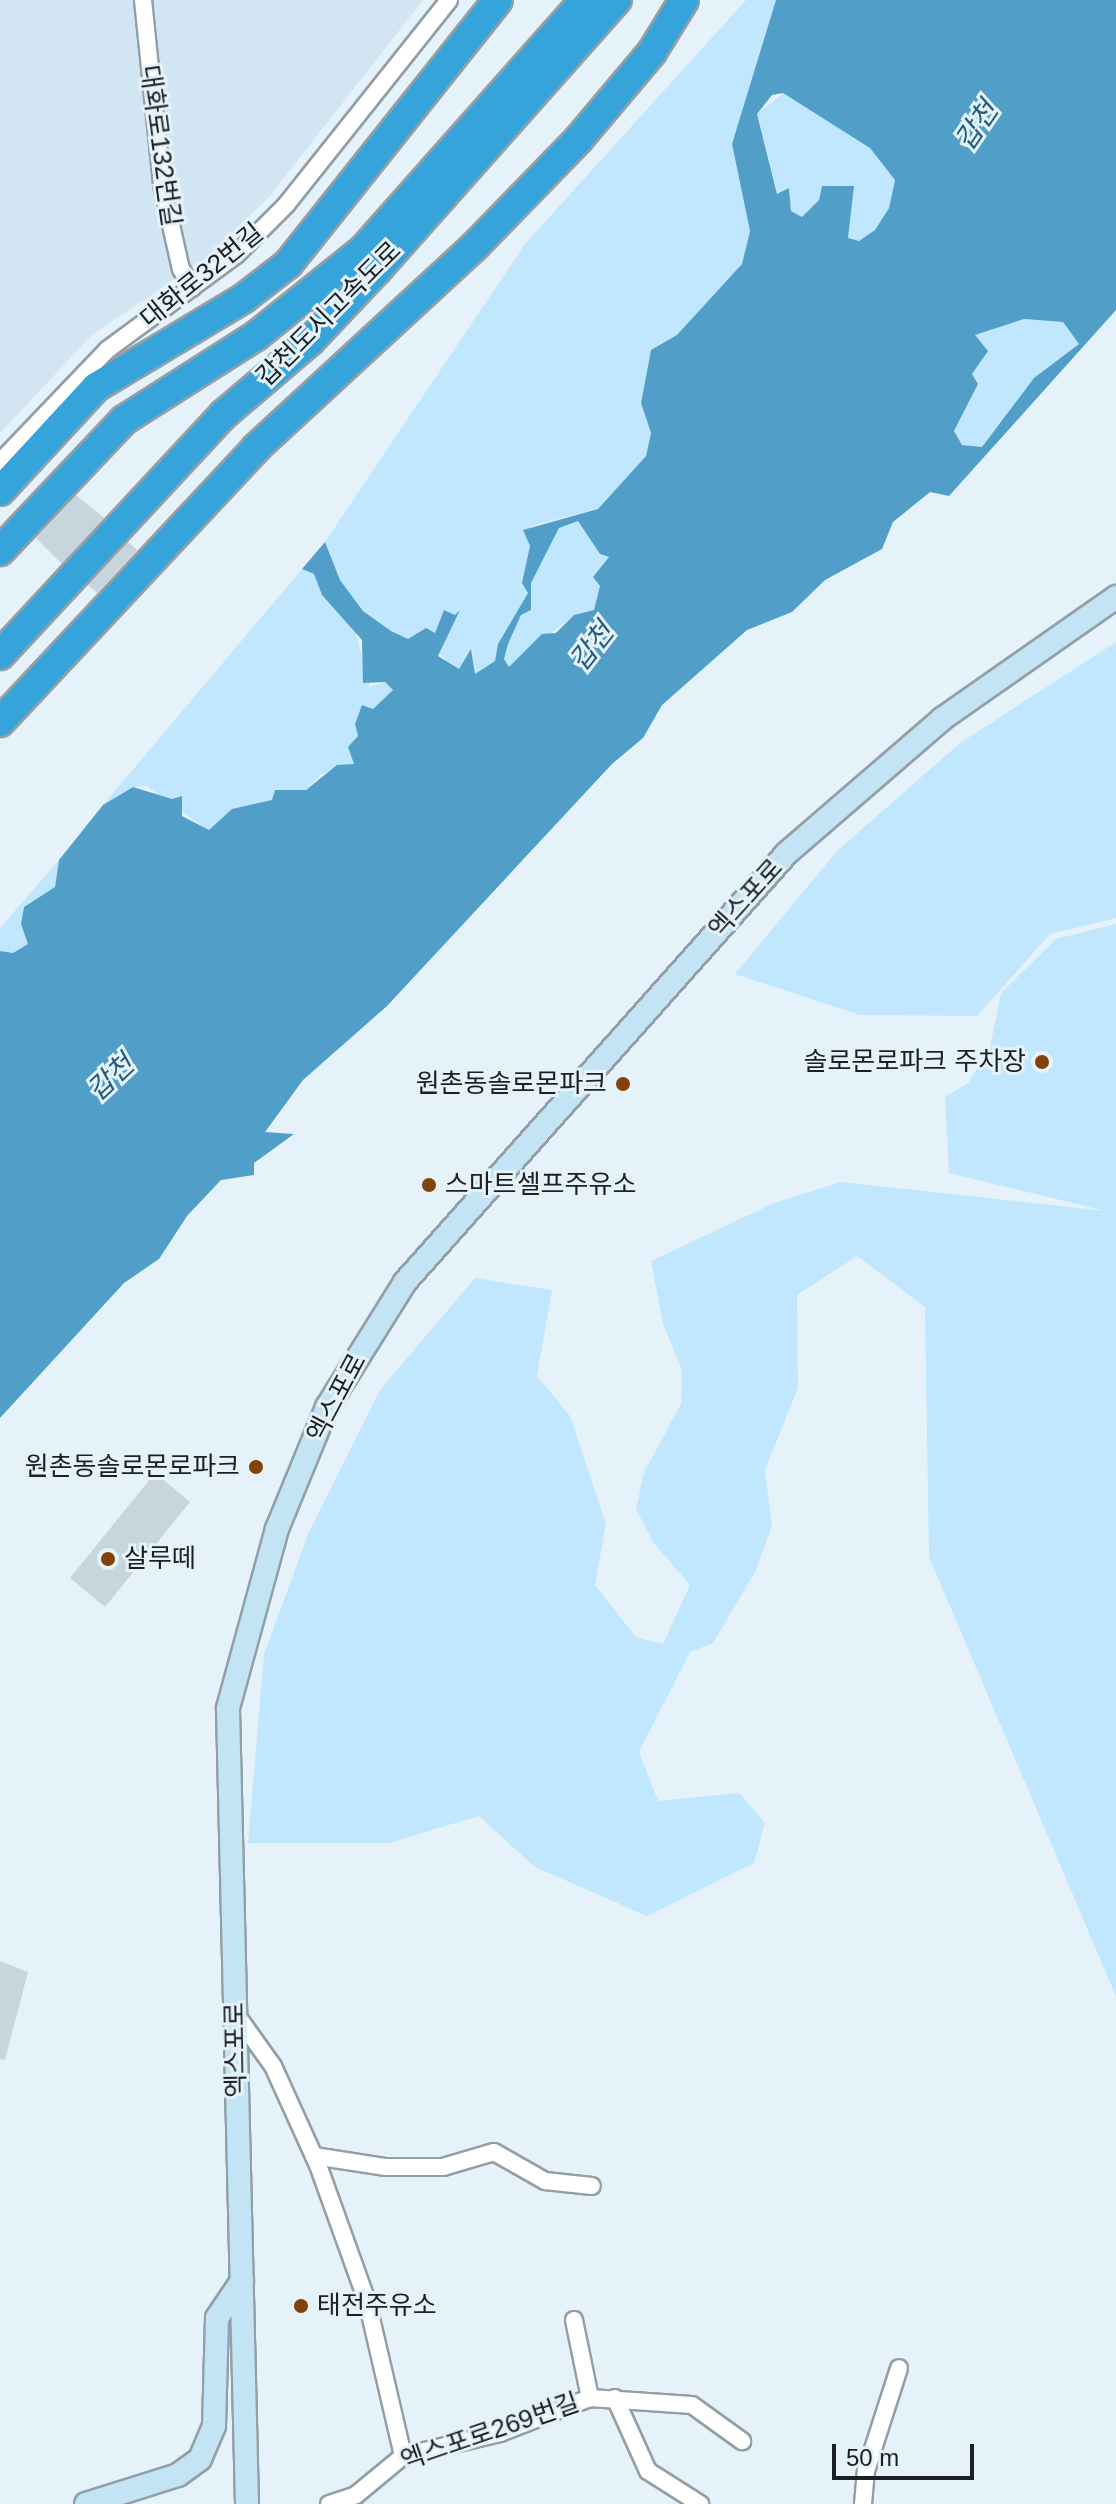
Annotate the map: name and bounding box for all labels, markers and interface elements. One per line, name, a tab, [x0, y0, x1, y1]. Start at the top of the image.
street label: 대화로132번길	[133, 63, 187, 229]
water label: 갑천	[949, 95, 1005, 157]
street label: 대화로32번길	[134, 217, 270, 335]
street label: 갑천도시고속도로	[250, 235, 408, 393]
water label: 갑천	[563, 616, 621, 678]
street label: 엑스포로	[702, 853, 790, 945]
place label: 솔로몬로파크 주차장	[803, 1046, 1026, 1078]
water label: 갑천	[81, 1048, 141, 1108]
marker: 솔로몬로파크 주차장	[1033, 1053, 1051, 1071]
place label: 원촌동솔로몬파크	[416, 1068, 607, 1100]
marker: 원촌동솔로몬파크	[614, 1075, 632, 1093]
place label: 스마트셀프주유소	[445, 1169, 636, 1201]
marker: 스마트셀프주유소	[420, 1176, 438, 1194]
street label: 엑스포로	[301, 1348, 373, 1448]
place label: 원촌동솔로몬로파크	[25, 1451, 240, 1483]
marker: 원촌동솔로몬로파크	[247, 1458, 265, 1476]
place label: 살루떼	[124, 1543, 196, 1575]
marker: 살루떼	[99, 1550, 117, 1568]
street label: 엑스포로	[220, 2002, 252, 2098]
place label: 태전주유소	[317, 2290, 437, 2322]
marker: 태전주유소	[292, 2297, 310, 2315]
street label: 엑스포로269번길	[397, 2387, 583, 2477]
scale bar	[836, 2428, 978, 2478]
text: 50 m	[846, 2444, 899, 2471]

